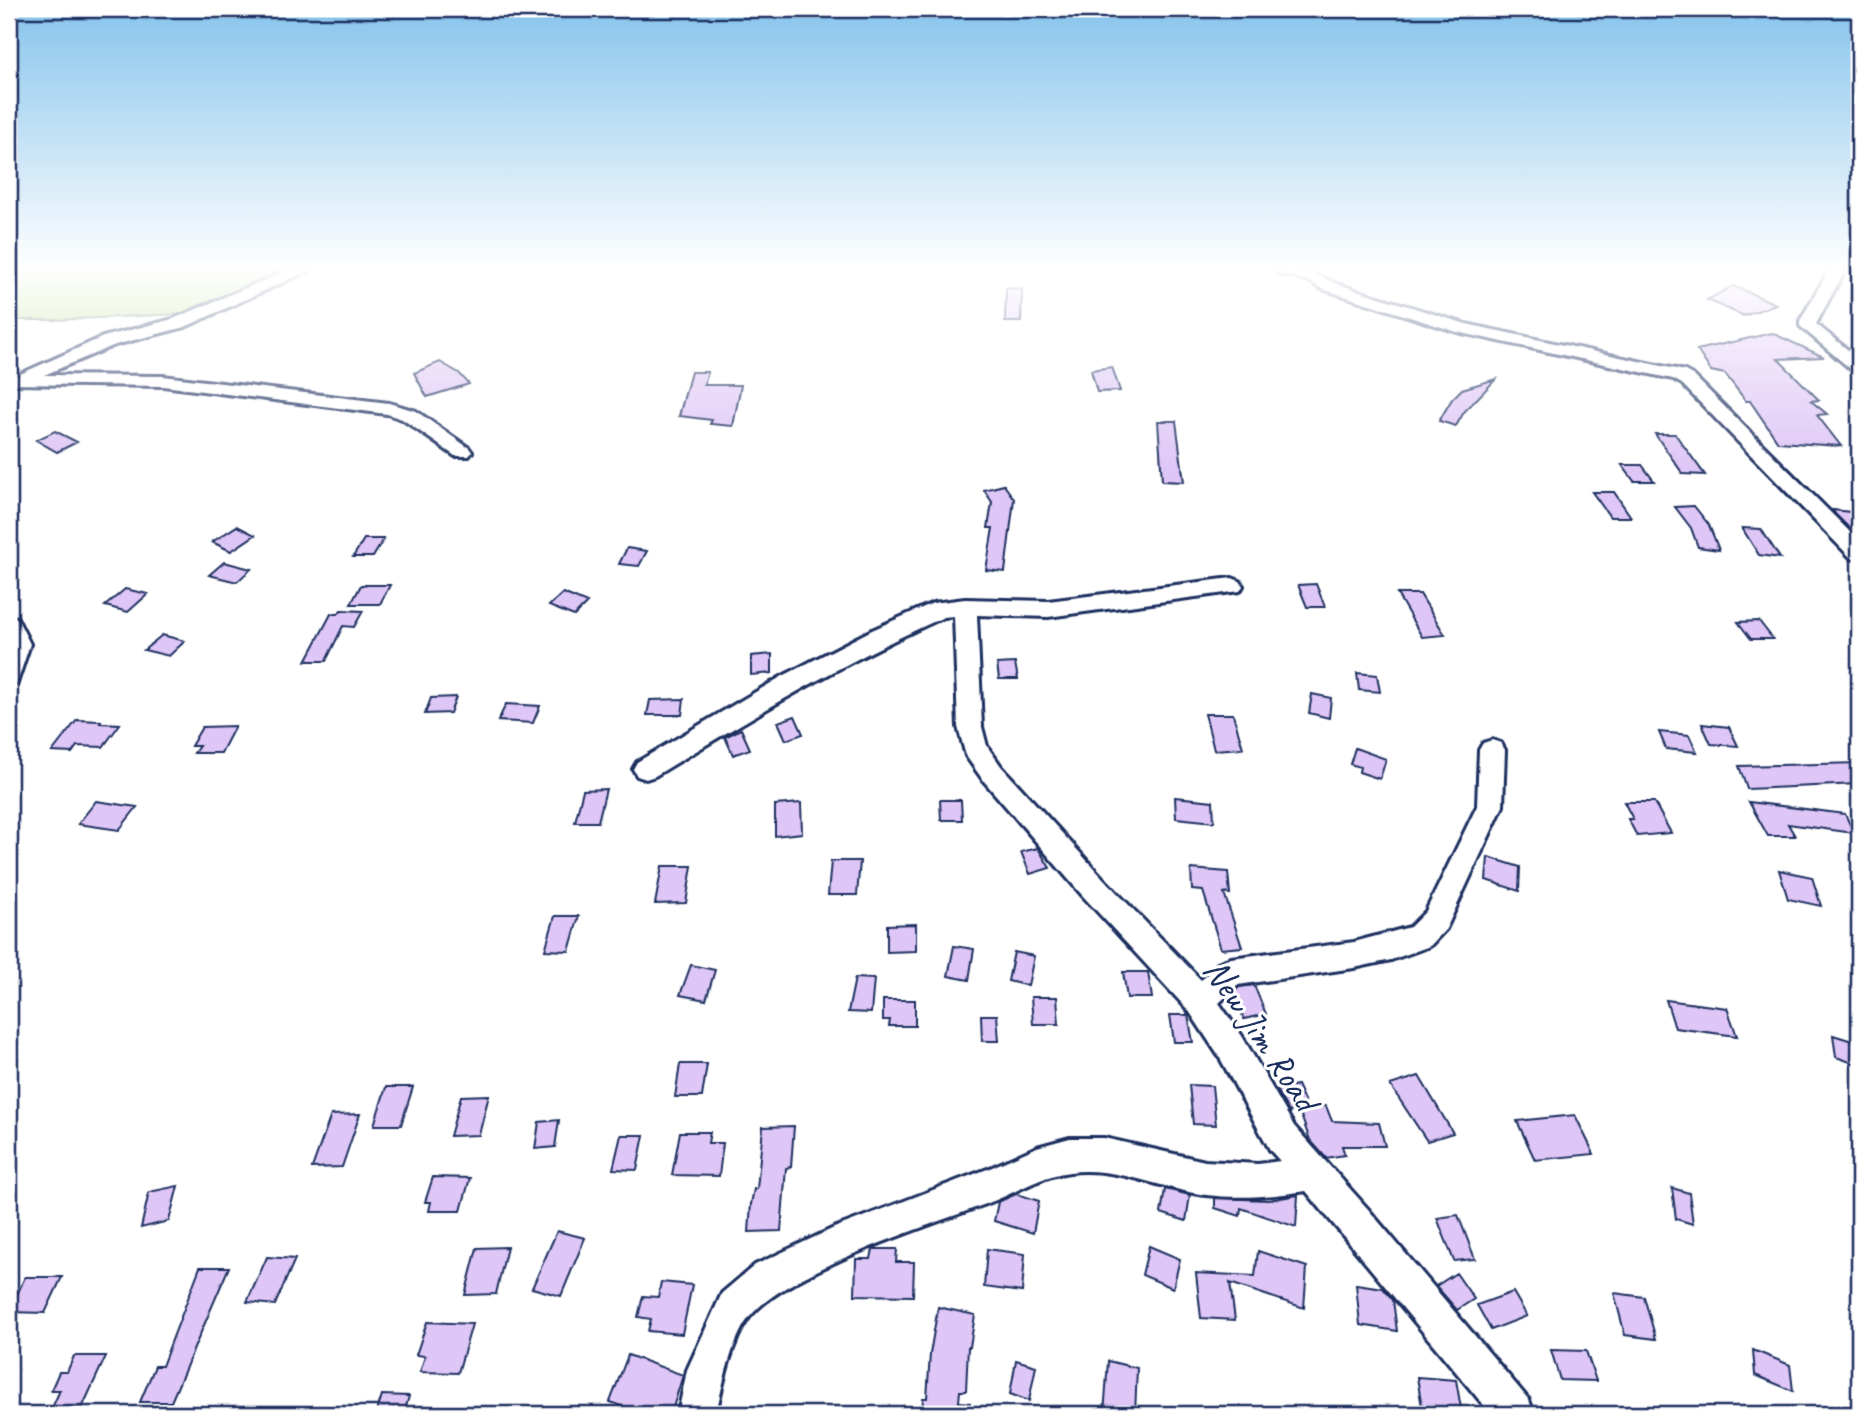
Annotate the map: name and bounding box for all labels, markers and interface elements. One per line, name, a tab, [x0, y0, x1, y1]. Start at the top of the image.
street label: New Jim Road	[1193, 949, 1333, 1124]

